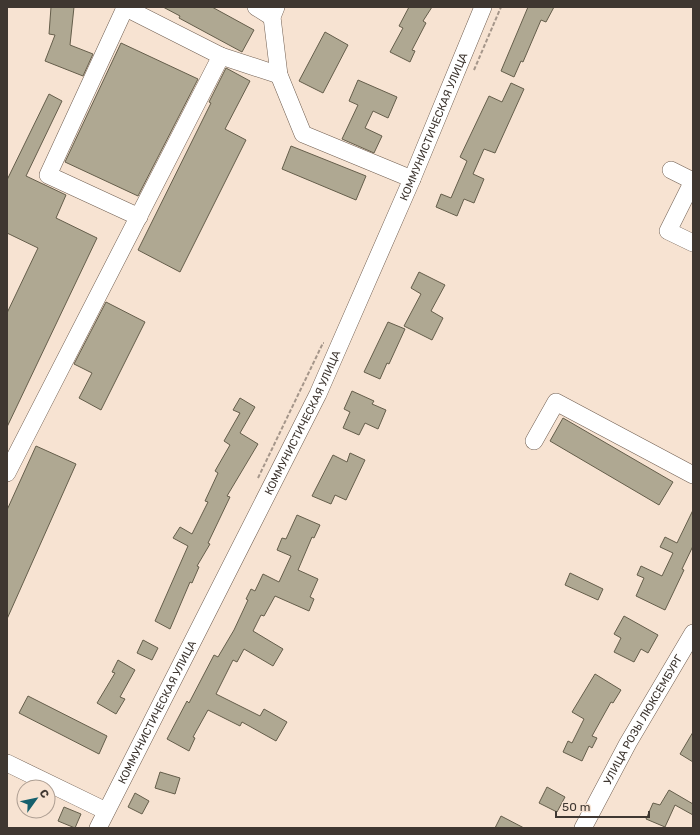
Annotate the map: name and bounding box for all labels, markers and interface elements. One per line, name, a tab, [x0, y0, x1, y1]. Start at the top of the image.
street label: КОММУНИСТИЧЕСКАЯ УЛИЦА	[397, 50, 470, 202]
street label: КОММУНИСТИЧЕСКАЯ УЛИЦА	[262, 348, 343, 497]
street label: КОММУНИСТИЧЕСКАЯ УЛИЦА	[115, 638, 199, 786]
street label: УЛИЦА РОЗЫ ЛЮКСЕМБУРГ	[601, 652, 685, 787]
north arrow	[16, 779, 56, 819]
text: С	[36, 787, 52, 801]
scale bar	[556, 793, 649, 819]
text: 50 m	[562, 800, 590, 814]

